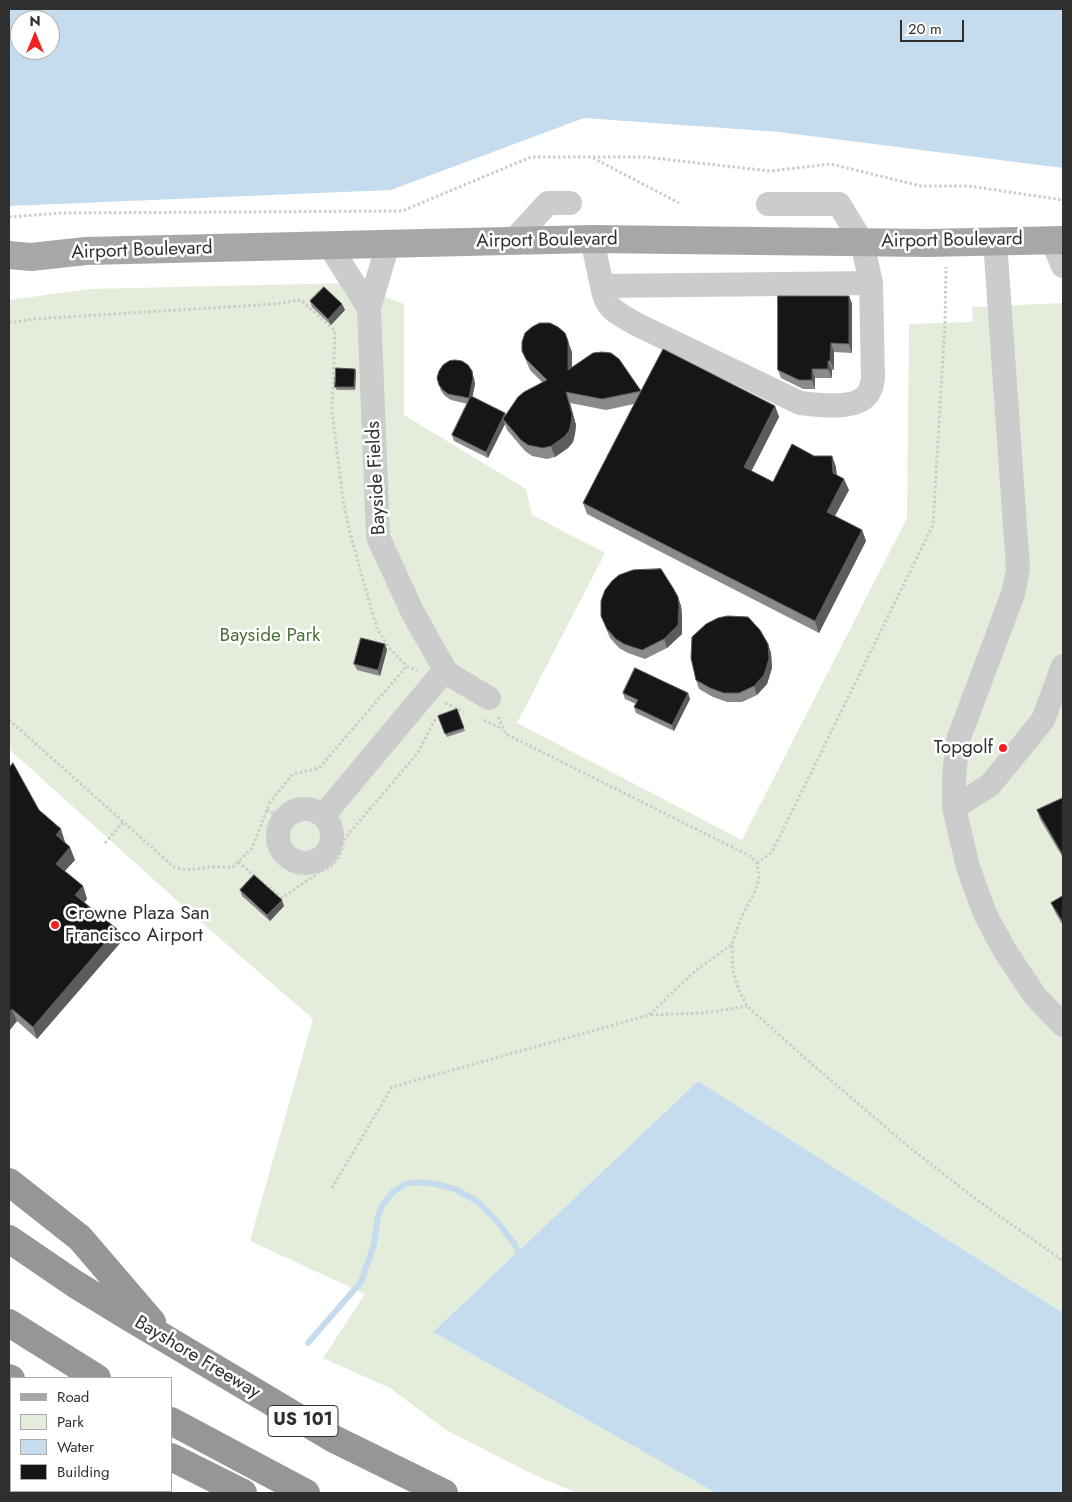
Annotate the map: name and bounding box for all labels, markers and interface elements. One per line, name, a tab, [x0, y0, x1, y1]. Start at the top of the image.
north arrow	[10, 10, 60, 60]
scale bar	[902, 10, 966, 42]
text: N	[29, 11, 41, 31]
text: 20 m	[908, 18, 942, 40]
street label: Airport Boulevard	[476, 228, 618, 254]
street label: Airport Boulevard	[881, 228, 1023, 254]
street label: Airport Boulevard	[71, 237, 213, 265]
street label: Bayside Fields	[363, 420, 391, 536]
park label: Bayside Park	[220, 625, 320, 647]
place label: Topgolf	[934, 737, 993, 759]
marker: Topgolf	[997, 742, 1009, 754]
place label: Crowne Plaza San Francisco Airport	[65, 903, 210, 947]
marker: Crowne Plaza San Francisco Airport	[49, 919, 61, 931]
street label: Bayshore Freeway	[130, 1311, 264, 1405]
legend	[10, 1377, 172, 1492]
text: Road	[57, 1386, 89, 1408]
road number: US 101	[268, 1405, 338, 1436]
text: Park	[57, 1411, 84, 1433]
text: Water	[57, 1436, 94, 1458]
text: Building	[57, 1461, 109, 1483]

